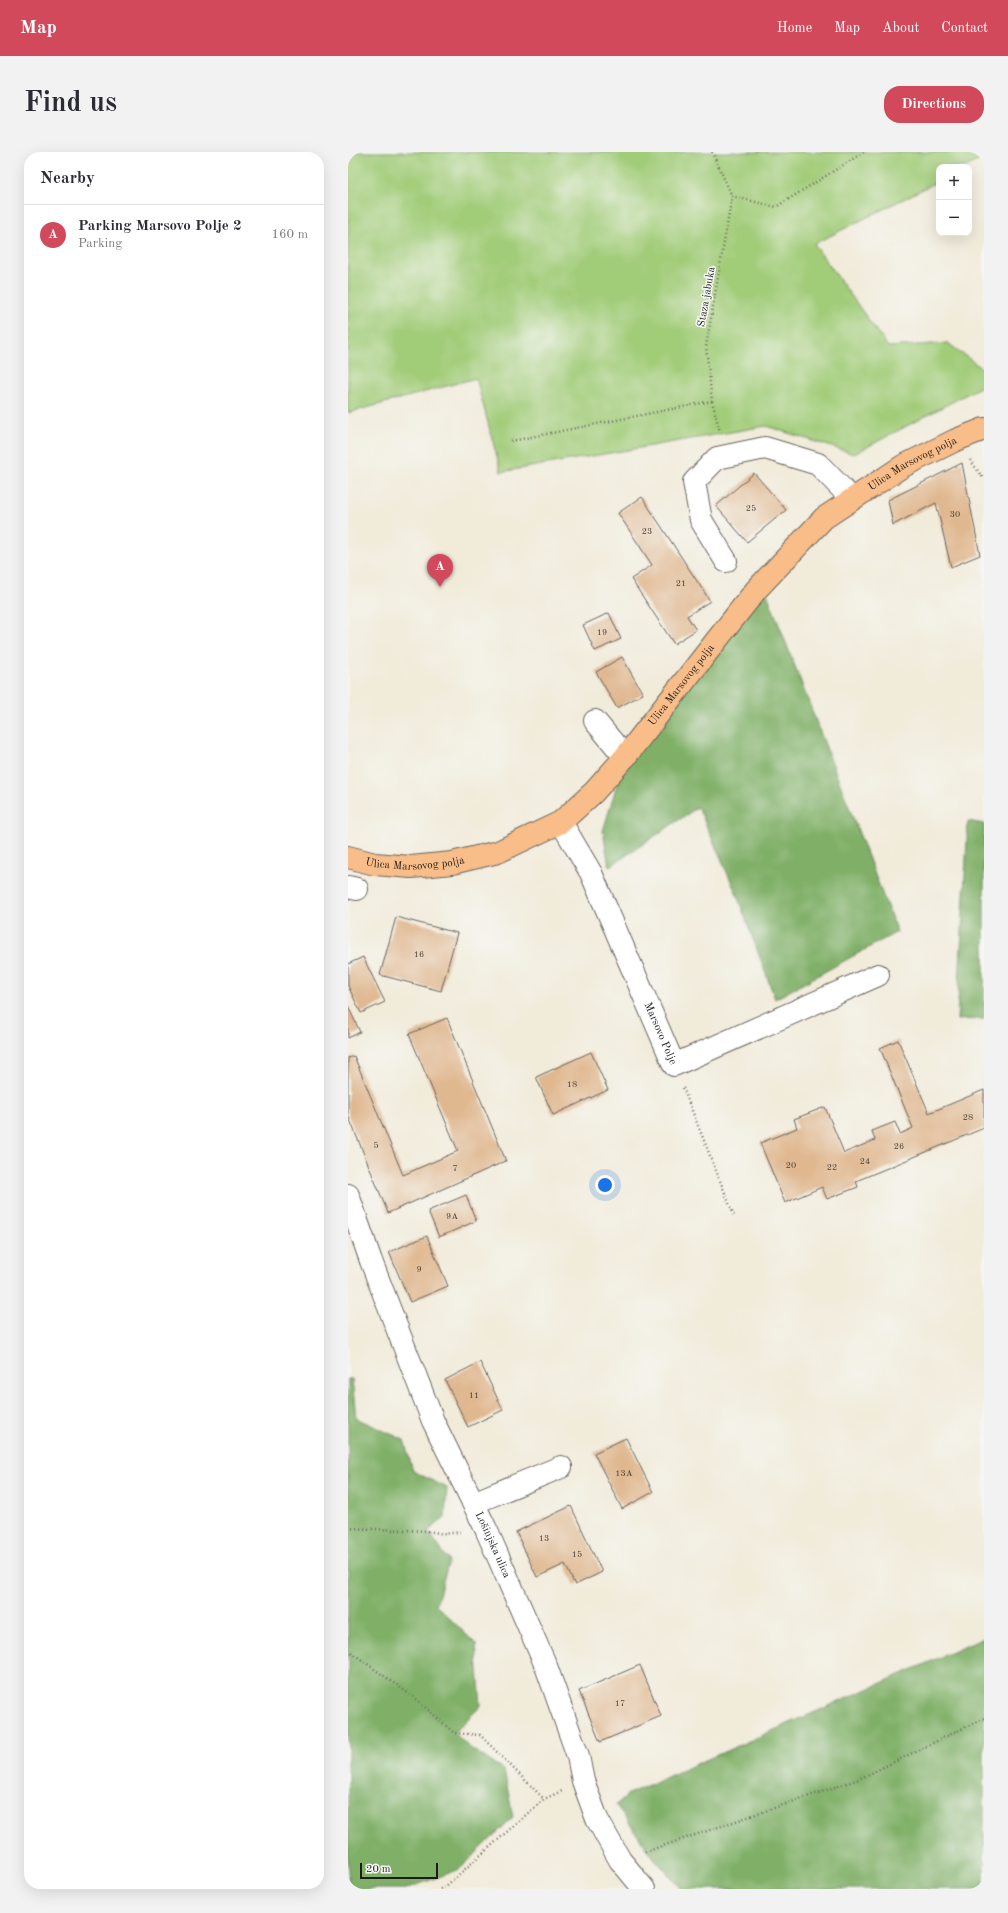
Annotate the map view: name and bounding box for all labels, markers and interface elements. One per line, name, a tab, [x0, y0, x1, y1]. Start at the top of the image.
text: Map	[20, 19, 57, 38]
text: Home	[777, 21, 812, 35]
text: Map	[834, 21, 860, 35]
text: About	[882, 21, 919, 35]
text: Contact	[941, 21, 988, 35]
button: Directions	[884, 86, 984, 123]
text: Find us	[24, 90, 117, 118]
map controls	[936, 164, 972, 236]
button: +	[936, 164, 972, 200]
text: Nearby	[40, 170, 95, 187]
button: −	[936, 200, 972, 236]
text: Parking Marsovo Polje 2	[78, 219, 242, 234]
text: A	[48, 228, 58, 241]
text: 160 m	[271, 228, 308, 241]
text: Parking	[78, 237, 122, 250]
street label: Staza jabuka	[696, 265, 718, 328]
street label: Ulica Marsovog polja	[866, 435, 959, 493]
house number: 25	[746, 504, 756, 513]
house number: 30	[950, 510, 960, 519]
house number: 23	[642, 527, 652, 536]
pin: A	[427, 554, 453, 587]
house number: 21	[676, 579, 686, 588]
house number: 19	[597, 628, 607, 637]
street label: Ulica Marsovog polja	[646, 642, 717, 728]
street label: Ulica Marsovog polja	[364, 855, 466, 873]
house number: 16	[414, 950, 424, 959]
street label: Marsovo Polje	[642, 1001, 679, 1066]
house number: 18	[567, 1080, 577, 1089]
house number: 28	[963, 1113, 973, 1122]
house number: 5	[373, 1141, 379, 1150]
house number: 26	[894, 1142, 904, 1151]
house number: 24	[860, 1157, 870, 1166]
house number: 20	[786, 1161, 796, 1170]
house number: 22	[827, 1163, 837, 1172]
house number: 7	[452, 1164, 458, 1173]
your location	[595, 1175, 615, 1195]
house number: 9A	[446, 1212, 458, 1221]
house number: 9	[416, 1265, 422, 1274]
house number: 11	[469, 1391, 479, 1400]
house number: 13A	[615, 1469, 633, 1478]
street label: Lošinjska ulica	[473, 1510, 512, 1580]
house number: 13	[539, 1534, 549, 1543]
house number: 15	[572, 1550, 582, 1559]
house number: 17	[615, 1699, 625, 1708]
scale bar	[360, 1861, 438, 1880]
text: 20 m	[366, 1864, 391, 1875]

